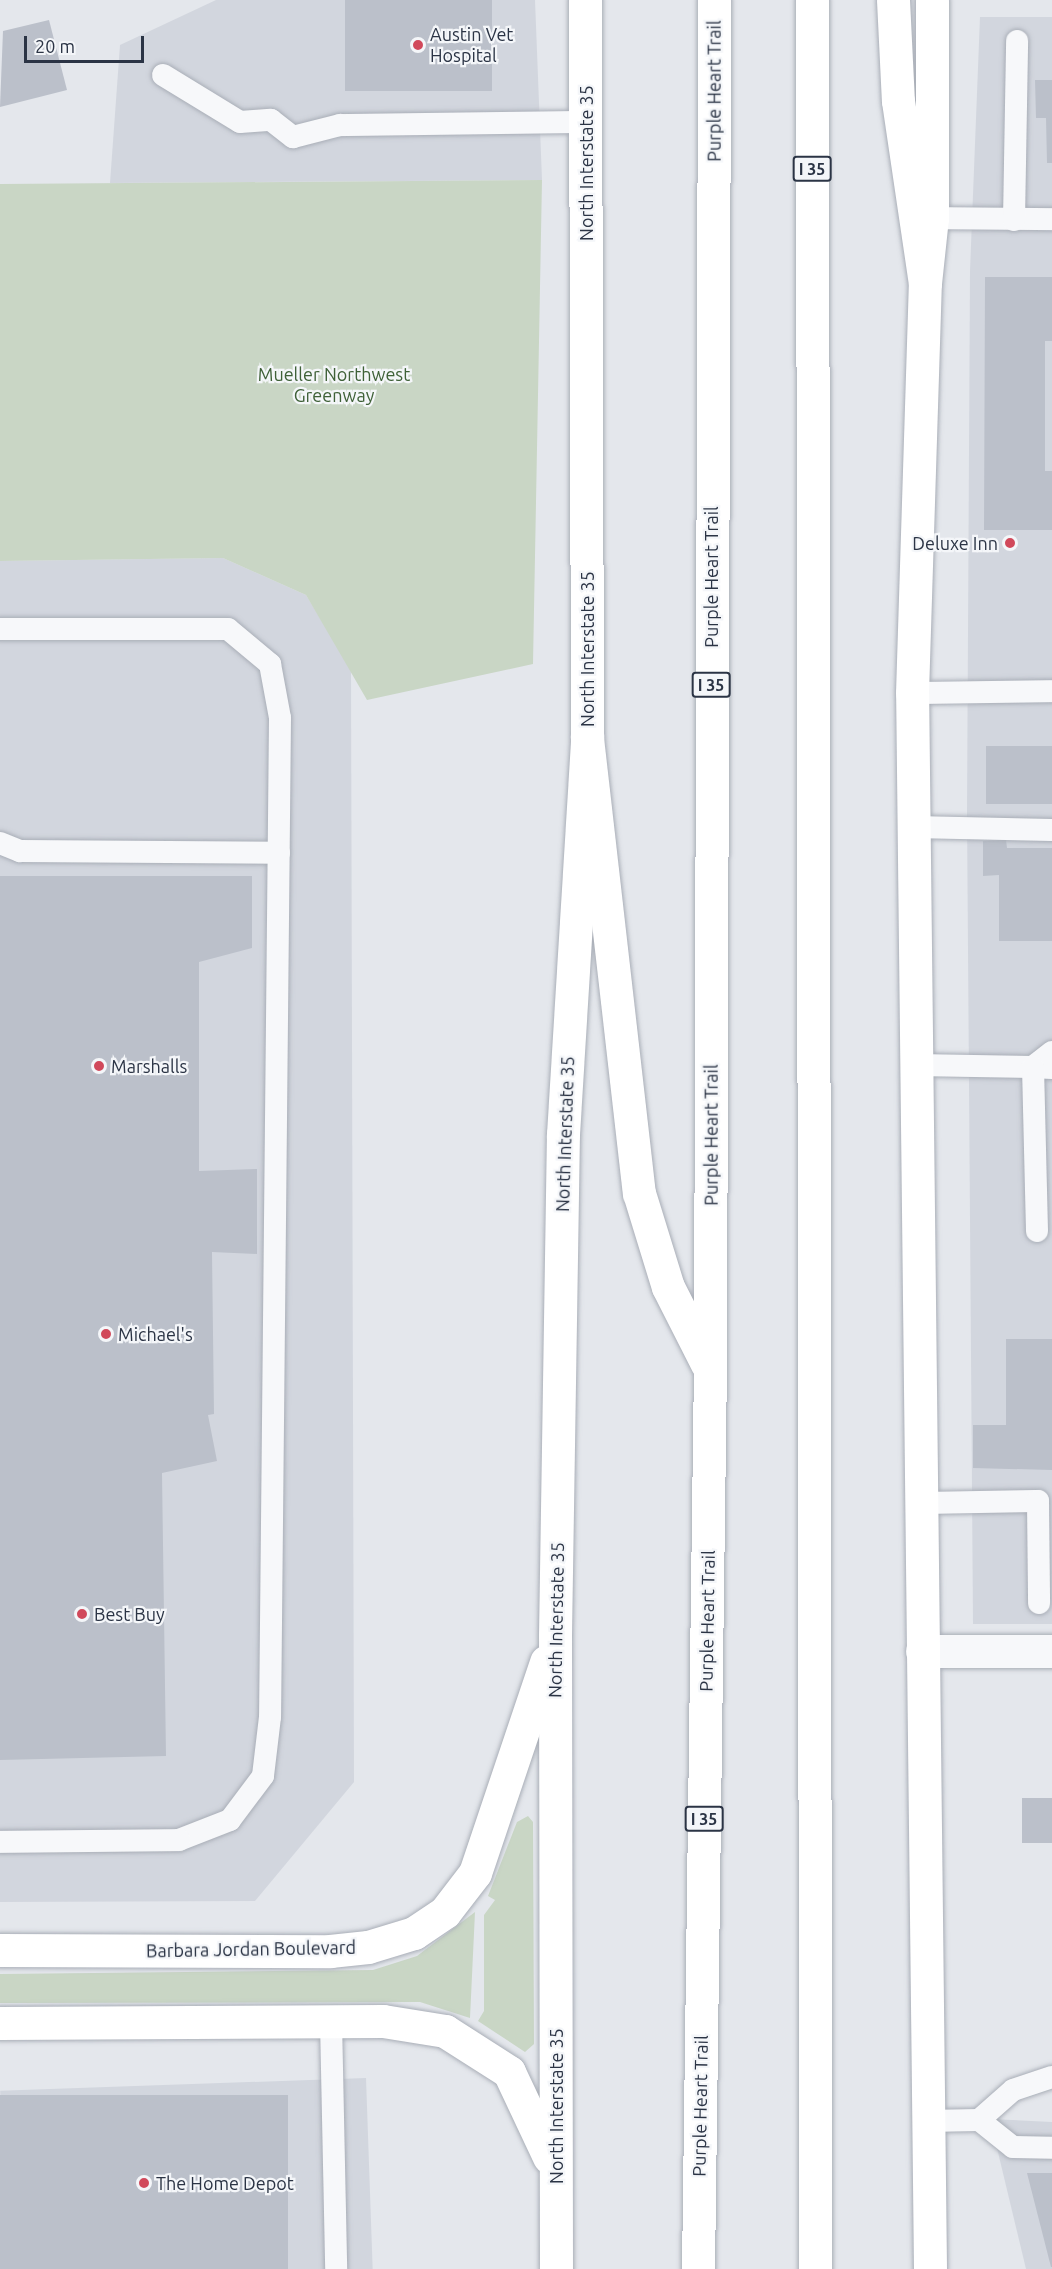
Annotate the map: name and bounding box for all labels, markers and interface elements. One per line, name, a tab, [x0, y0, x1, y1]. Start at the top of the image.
street label: Purple Heart Trail	[703, 20, 725, 162]
scale bar	[27, 24, 147, 62]
place label: Austin Vet Hospital	[430, 24, 513, 66]
text: 20 m	[35, 36, 75, 56]
marker: Austin Vet Hospital	[411, 38, 425, 52]
street label: North Interstate 35	[575, 85, 597, 241]
road number: I 35	[792, 156, 832, 182]
park label: Mueller Northwest Greenway	[258, 364, 410, 406]
street label: Purple Heart Trail	[700, 506, 722, 648]
place label: Deluxe Inn	[912, 532, 998, 554]
marker: Deluxe Inn	[1003, 536, 1017, 550]
street label: North Interstate 35	[576, 571, 598, 727]
road number: I 35	[692, 672, 730, 698]
place label: Marshalls	[111, 1055, 187, 1077]
street label: North Interstate 35	[551, 1056, 579, 1212]
marker: Marshalls	[92, 1059, 106, 1073]
street label: Purple Heart Trail	[700, 1064, 722, 1206]
place label: Michael's	[118, 1323, 193, 1345]
marker: Michael's	[99, 1327, 113, 1341]
street label: North Interstate 35	[544, 1542, 568, 1698]
street label: Purple Heart Trail	[695, 1550, 719, 1692]
place label: Best Buy	[94, 1603, 165, 1625]
marker: Best Buy	[75, 1607, 89, 1621]
road number: I 35	[684, 1806, 724, 1832]
street label: Barbara Jordan Boulevard	[146, 1936, 356, 1962]
street label: North Interstate 35	[545, 2028, 567, 2184]
street label: Purple Heart Trail	[688, 2035, 712, 2177]
place label: The Home Depot	[156, 2172, 294, 2194]
marker: The Home Depot	[137, 2176, 151, 2190]

